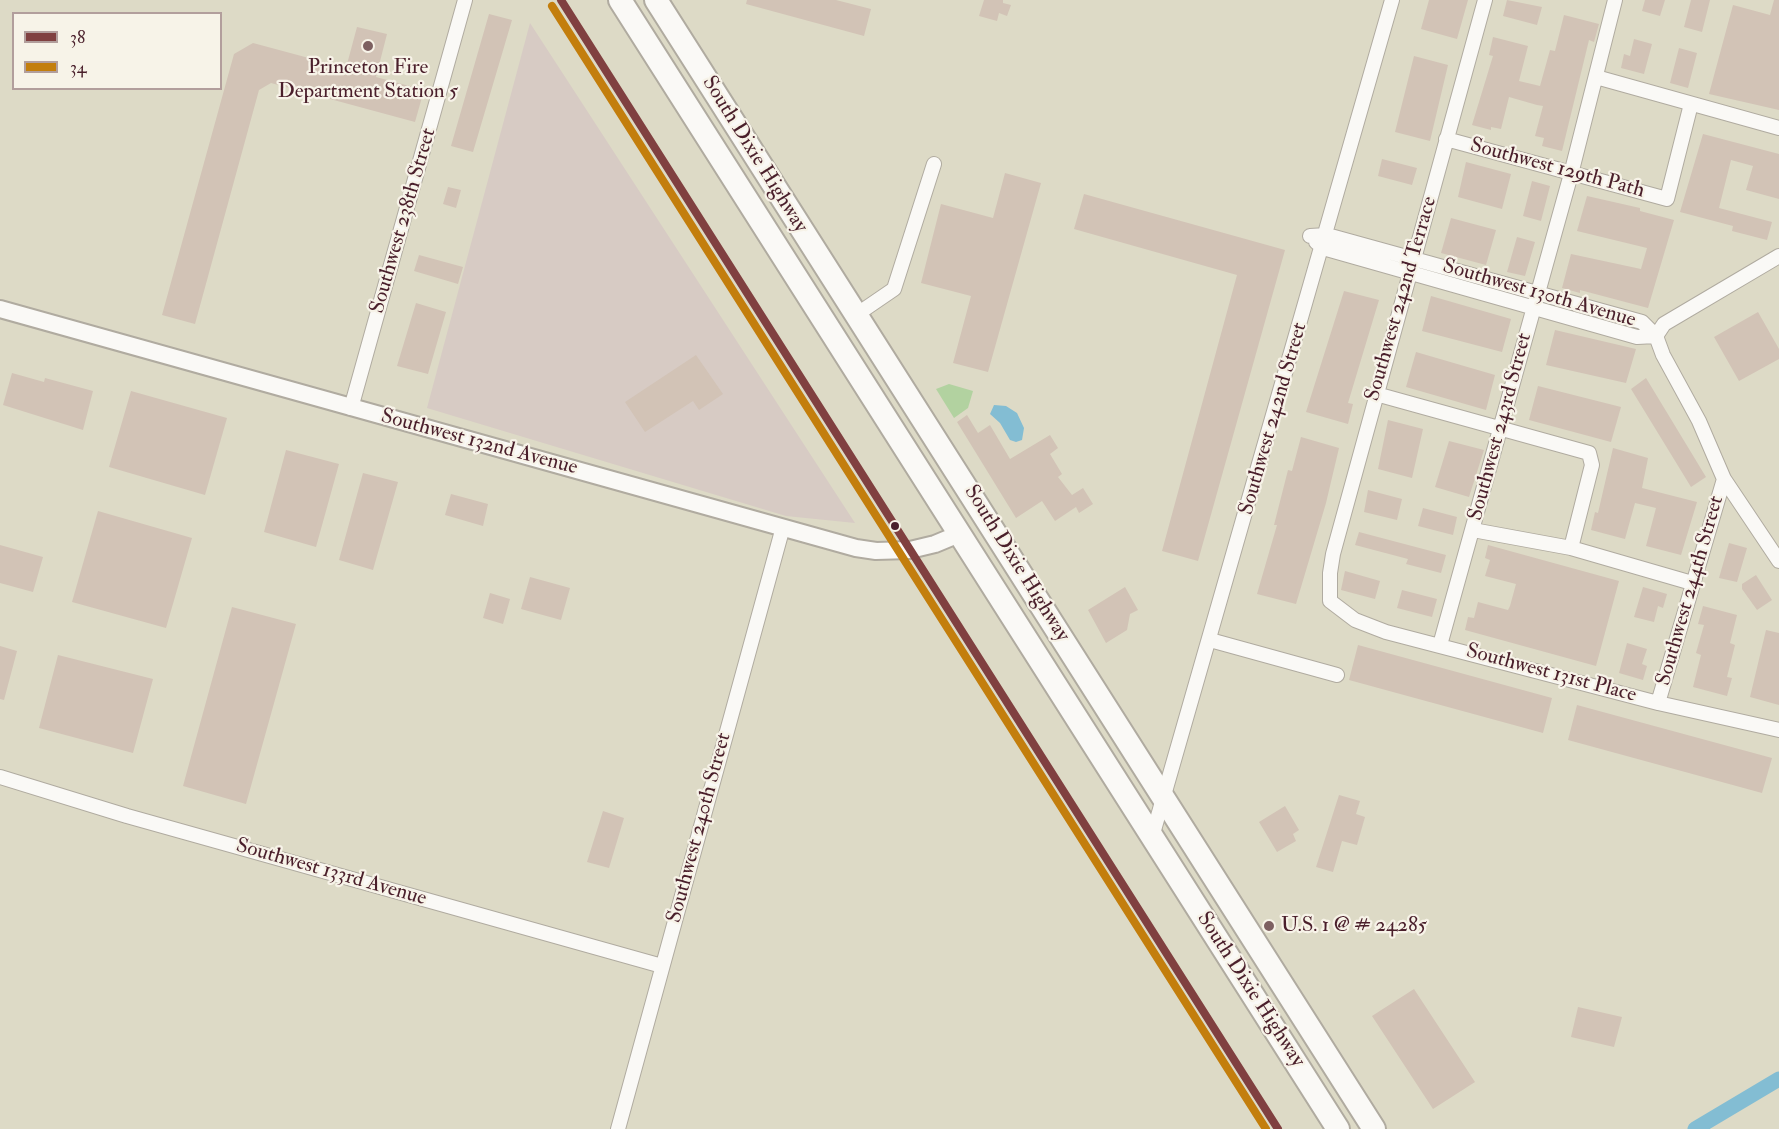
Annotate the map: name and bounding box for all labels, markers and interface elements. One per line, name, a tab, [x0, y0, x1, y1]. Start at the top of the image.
legend	[12, 12, 222, 90]
text: 38	[70, 26, 85, 49]
marker: Princeton Fire Department Station 5	[361, 39, 375, 53]
place label: Princeton Fire Department Station 5	[278, 55, 458, 105]
text: 34	[70, 56, 87, 79]
street label: South Dixie Highway	[696, 72, 812, 238]
street label: Southwest 238th Street	[365, 125, 443, 317]
street label: Southwest 129th Path	[1467, 134, 1647, 204]
street label: Southwest 242nd Terrace	[1361, 194, 1443, 404]
street label: Southwest 130th Avenue	[1440, 254, 1638, 334]
street label: Southwest 242nd Street	[1234, 320, 1314, 518]
street label: Southwest 243rd Street	[1464, 330, 1538, 524]
street label: Southwest 132nd Avenue	[378, 405, 580, 481]
street label: South Dixie Highway	[958, 481, 1074, 647]
street label: Southwest 244th Street	[1652, 493, 1730, 689]
unlabelled marker	[889, 520, 901, 532]
street label: Southwest 131st Place	[1463, 639, 1639, 709]
street label: Southwest 240th Street	[662, 730, 738, 926]
street label: Southwest 133rd Avenue	[233, 834, 429, 912]
street label: South Dixie Highway	[1190, 908, 1310, 1072]
place label: U.S. 1 @ # 24285	[1281, 913, 1427, 939]
marker: U.S. 1 @ # 24285	[1262, 919, 1276, 933]

